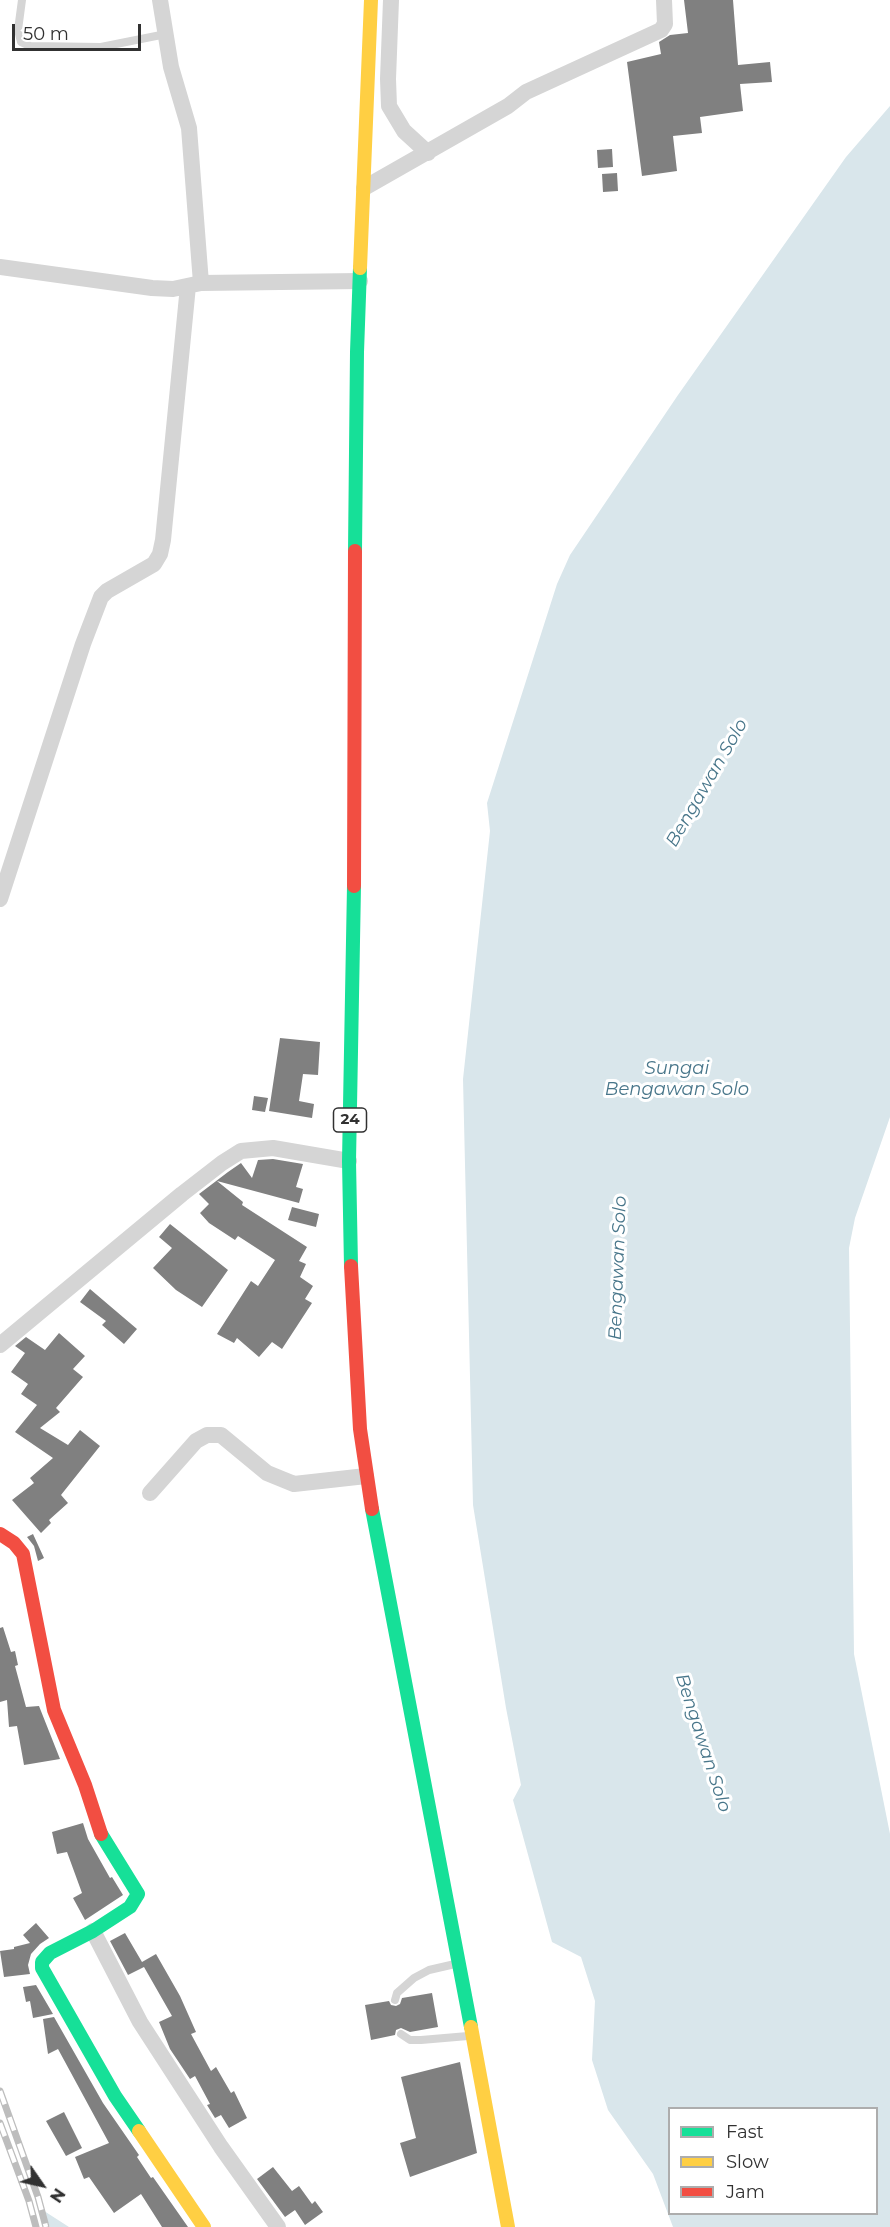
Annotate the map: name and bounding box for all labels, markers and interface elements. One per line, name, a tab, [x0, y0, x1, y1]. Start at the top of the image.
scale bar	[15, 12, 144, 50]
text: 50 m	[23, 23, 69, 45]
water label: Bengawan Solo	[662, 715, 752, 851]
water label: Sungai Bengawan Solo	[605, 1058, 749, 1100]
road number: 24	[334, 1108, 366, 1132]
water label: Bengawan Solo	[605, 1196, 631, 1340]
water label: Bengawan Solo	[670, 1671, 736, 1815]
legend	[668, 2107, 878, 2215]
text: Fast	[726, 2121, 764, 2143]
text: Slow	[726, 2151, 769, 2173]
north arrow	[12, 2155, 72, 2215]
text: Jam	[726, 2181, 765, 2203]
text: N	[46, 2185, 69, 2206]

